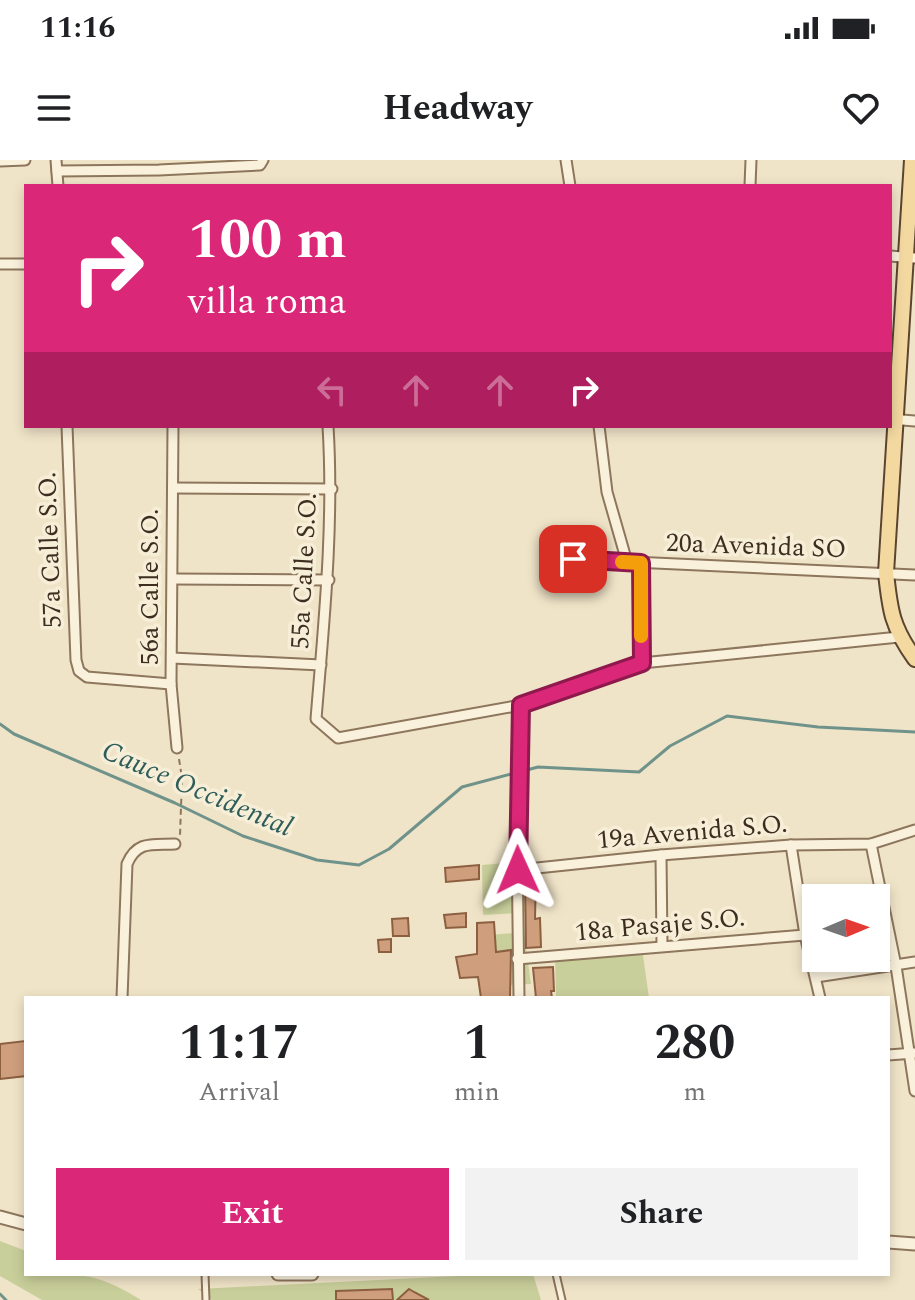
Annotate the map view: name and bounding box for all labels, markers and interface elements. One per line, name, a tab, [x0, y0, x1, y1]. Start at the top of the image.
text: 11:16	[40, 5, 115, 51]
text: Headway	[383, 81, 532, 136]
icon: menu	[32, 86, 76, 130]
icon: heart	[839, 86, 883, 130]
text: 100 m	[188, 198, 347, 283]
icon: right	[56, 216, 160, 320]
text: villa roma	[188, 275, 346, 330]
icon: left	[310, 368, 354, 412]
icon: ahead	[394, 368, 438, 412]
icon: ahead	[478, 368, 522, 412]
icon: right	[562, 368, 606, 412]
street label: 57a Calle S.O.	[27, 471, 73, 629]
street label: 55a Calle S.O.	[280, 492, 328, 650]
street label: 56a Calle S.O.	[130, 509, 170, 665]
street label: 20a Avenida SO	[665, 523, 847, 569]
pin	[539, 525, 607, 593]
icon: arrive	[551, 537, 595, 581]
water label: Cauce Occidental	[95, 729, 299, 849]
street label: 19a Avenida S.O.	[595, 804, 789, 860]
position arrow	[476, 828, 560, 912]
north arrow	[802, 884, 890, 972]
map controls	[802, 884, 890, 972]
street label: 18a Pasaje S.O.	[573, 898, 747, 952]
text: 11:17	[179, 1007, 299, 1080]
text: 1	[463, 1007, 490, 1080]
text: 280	[654, 1007, 735, 1080]
text: Arrival	[199, 1072, 280, 1112]
text: min	[454, 1072, 500, 1112]
text: m	[684, 1072, 706, 1112]
button: Exit	[56, 1168, 449, 1260]
button: Share	[465, 1168, 858, 1260]

